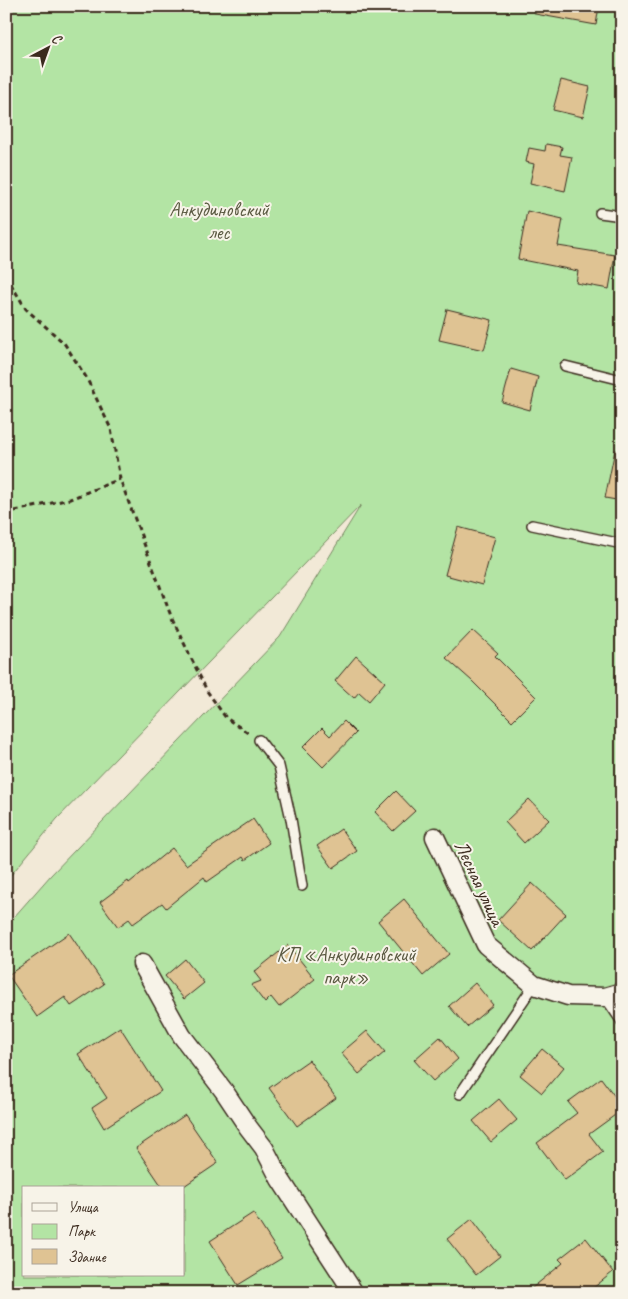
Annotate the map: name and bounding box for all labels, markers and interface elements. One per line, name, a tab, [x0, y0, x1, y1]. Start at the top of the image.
north arrow	[22, 22, 72, 72]
text: С	[48, 30, 66, 49]
park label: Анкудиновский лес	[169, 197, 270, 245]
street label: Лесная улица	[449, 836, 511, 932]
park label: КП «Анкудиновский парк»	[276, 942, 417, 990]
legend	[22, 1186, 185, 1276]
text: Улица	[68, 1198, 99, 1217]
text: Парк	[68, 1222, 96, 1241]
text: Здание	[68, 1248, 107, 1267]

